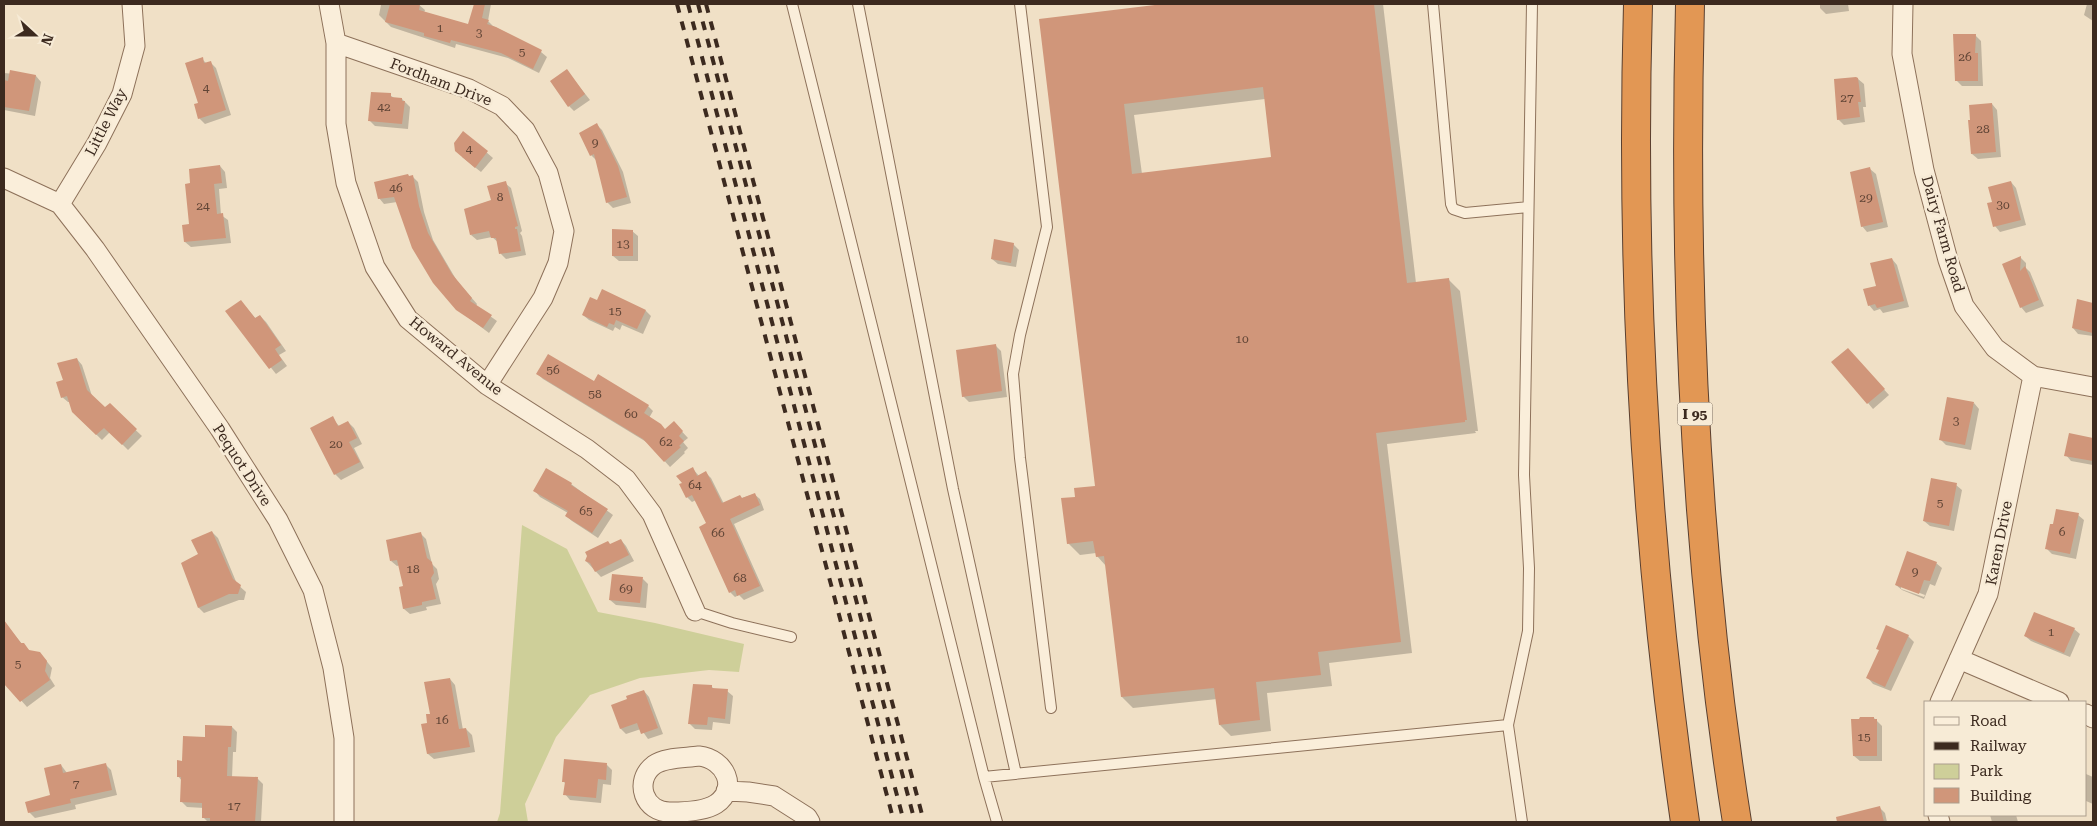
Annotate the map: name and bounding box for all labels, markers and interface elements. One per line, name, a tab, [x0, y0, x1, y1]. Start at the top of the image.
north arrow	[10, 10, 60, 60]
house number: 1	[437, 21, 444, 35]
house number: 3	[476, 26, 483, 40]
text: N	[38, 32, 57, 48]
house number: 5	[519, 45, 526, 59]
house number: 26	[1958, 50, 1972, 64]
street label: Fordham Drive	[388, 54, 494, 110]
house number: 4	[203, 81, 210, 95]
street label: Little Way	[81, 85, 131, 159]
house number: 27	[1840, 91, 1854, 105]
house number: 42	[377, 100, 391, 114]
house number: 28	[1976, 122, 1990, 136]
house number: 9	[592, 136, 599, 150]
house number: 4	[466, 142, 473, 156]
street label: Dairy Farm Road	[1918, 174, 1968, 295]
house number: 46	[389, 181, 403, 195]
house number: 8	[497, 190, 504, 204]
house number: 29	[1859, 191, 1873, 205]
house number: 30	[1996, 198, 2010, 212]
house number: 24	[196, 199, 210, 213]
house number: 13	[616, 237, 630, 251]
house number: 15	[608, 304, 622, 318]
street label: Howard Avenue	[406, 313, 506, 399]
house number: 10	[1235, 332, 1249, 346]
house number: 56	[546, 363, 560, 377]
house number: 58	[588, 387, 602, 401]
road number: I 95	[1678, 402, 1712, 426]
house number: 60	[624, 407, 638, 421]
house number: 3	[1953, 414, 1960, 428]
street label: Pequot Drive	[209, 421, 275, 509]
house number: 62	[659, 435, 673, 449]
house number: 20	[329, 437, 343, 451]
house number: 64	[688, 478, 702, 492]
house number: 5	[1937, 496, 1944, 510]
street label: Karen Drive	[1982, 499, 2016, 587]
house number: 65	[579, 504, 593, 518]
house number: 6	[2059, 525, 2066, 539]
house number: 66	[711, 526, 725, 540]
house number: 18	[406, 562, 420, 576]
house number: 9	[1912, 565, 1919, 579]
house number: 68	[733, 571, 747, 585]
house number: 69	[619, 582, 633, 596]
house number: 1	[2048, 625, 2055, 639]
house number: 5	[15, 657, 22, 671]
legend	[1924, 701, 2087, 816]
text: Road	[1970, 712, 2007, 730]
house number: 16	[435, 713, 449, 727]
house number: 15	[1857, 730, 1871, 744]
text: Railway	[1970, 737, 2027, 755]
text: Park	[1970, 762, 2004, 780]
house number: 7	[73, 777, 80, 791]
text: Building	[1970, 787, 2032, 805]
house number: 17	[227, 799, 241, 813]

